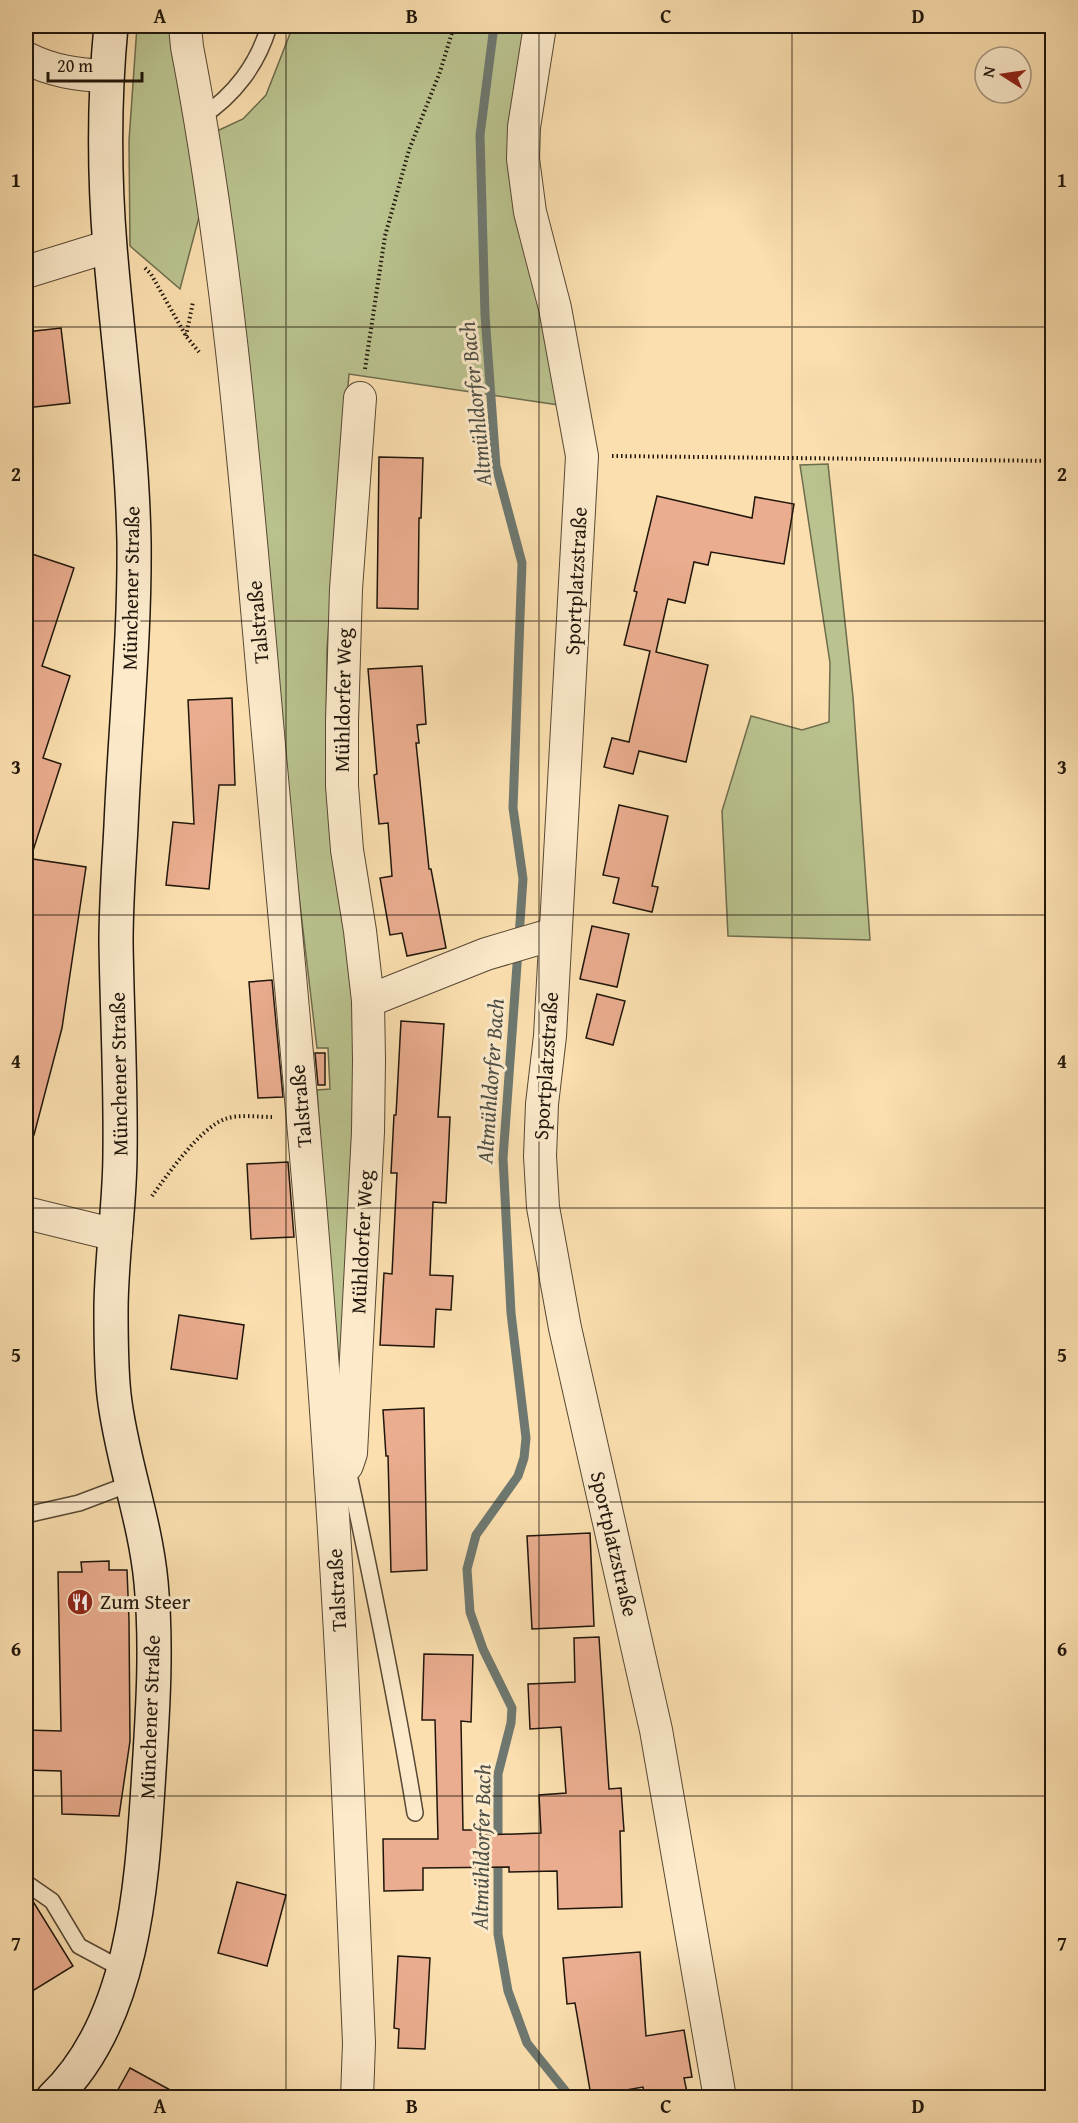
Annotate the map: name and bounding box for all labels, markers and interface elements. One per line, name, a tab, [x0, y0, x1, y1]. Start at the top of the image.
text: A	[154, 1, 167, 30]
text: B	[406, 1, 418, 30]
text: C	[660, 1, 672, 30]
text: D	[911, 1, 925, 30]
scale bar	[48, 45, 142, 83]
north arrow	[973, 45, 1033, 105]
text: 20 m	[57, 52, 93, 79]
text: N	[975, 64, 1001, 80]
text: 1	[11, 165, 21, 194]
text: 1	[1057, 165, 1067, 194]
water label: Altmühldorfer Bach	[450, 320, 500, 489]
text: 2	[11, 459, 21, 488]
text: 2	[1057, 459, 1067, 488]
street label: Münchener Straße	[114, 506, 147, 670]
street label: Sportplatzstraße	[556, 506, 595, 656]
street label: Talstraße	[238, 579, 277, 665]
street label: Mühldorfer Weg	[326, 627, 359, 772]
text: 3	[11, 752, 21, 781]
text: 3	[1057, 752, 1067, 781]
street label: Sportplatzstraße	[525, 991, 566, 1141]
street label: Münchener Straße	[102, 992, 135, 1156]
water label: Altmühldorfer Bach	[468, 997, 512, 1166]
text: 4	[11, 1046, 21, 1075]
text: 4	[1057, 1046, 1067, 1075]
street label: Talstraße	[281, 1063, 320, 1149]
street label: Mühldorfer Weg	[342, 1169, 381, 1315]
text: 5	[11, 1340, 21, 1369]
text: 5	[1057, 1340, 1067, 1369]
street label: Sportplatzstraße	[583, 1468, 646, 1620]
street label: Talstraße	[319, 1548, 354, 1632]
place label: Zum Steer	[100, 1586, 191, 1617]
restaurant icon: Zum Steer	[65, 1587, 95, 1617]
text: 6	[11, 1634, 21, 1663]
street label: Münchener Straße	[131, 1634, 168, 1800]
text: 6	[1057, 1634, 1067, 1663]
water label: Altmühldorfer Bach	[464, 1764, 498, 1931]
text: 7	[11, 1928, 21, 1957]
text: 7	[1057, 1928, 1067, 1957]
text: A	[154, 2091, 167, 2120]
text: B	[406, 2091, 418, 2120]
text: C	[660, 2091, 672, 2120]
text: D	[911, 2091, 925, 2120]

